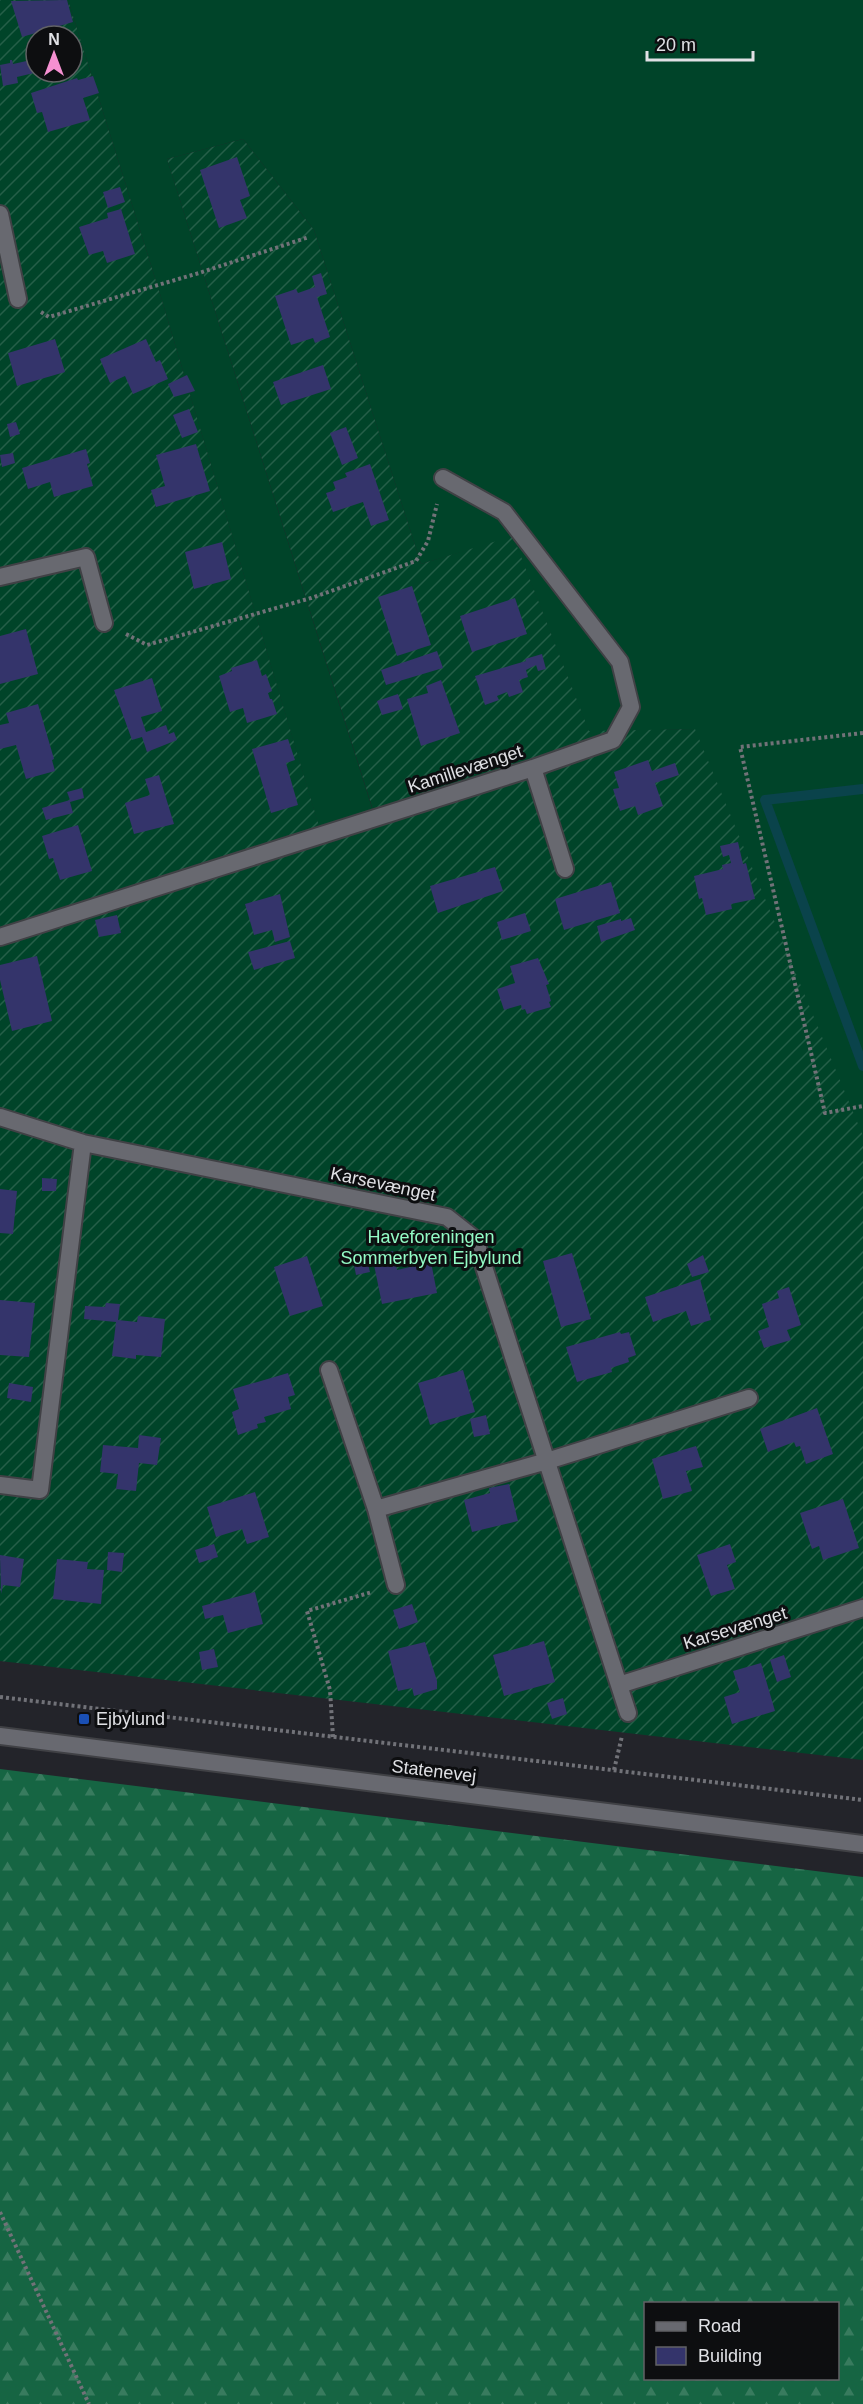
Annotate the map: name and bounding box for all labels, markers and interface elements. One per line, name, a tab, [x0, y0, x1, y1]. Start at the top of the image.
north arrow	[24, 24, 84, 84]
scale bar	[647, 24, 754, 62]
text: N	[48, 31, 60, 48]
text: 20 m	[656, 35, 696, 55]
street label: Kamillevænget	[405, 741, 525, 797]
street label: Karsevænget	[329, 1163, 437, 1205]
park label: Haveforeningen Sommerbyen Ejbylund	[340, 1227, 522, 1268]
street label: Karsevænget	[681, 1603, 789, 1653]
place label: Ejbylund	[96, 1709, 165, 1729]
marker: Ejbylund	[77, 1712, 91, 1726]
street label: Statenevej	[391, 1756, 477, 1786]
legend	[644, 2302, 839, 2380]
text: Road	[698, 2316, 741, 2336]
text: Building	[698, 2346, 762, 2366]

